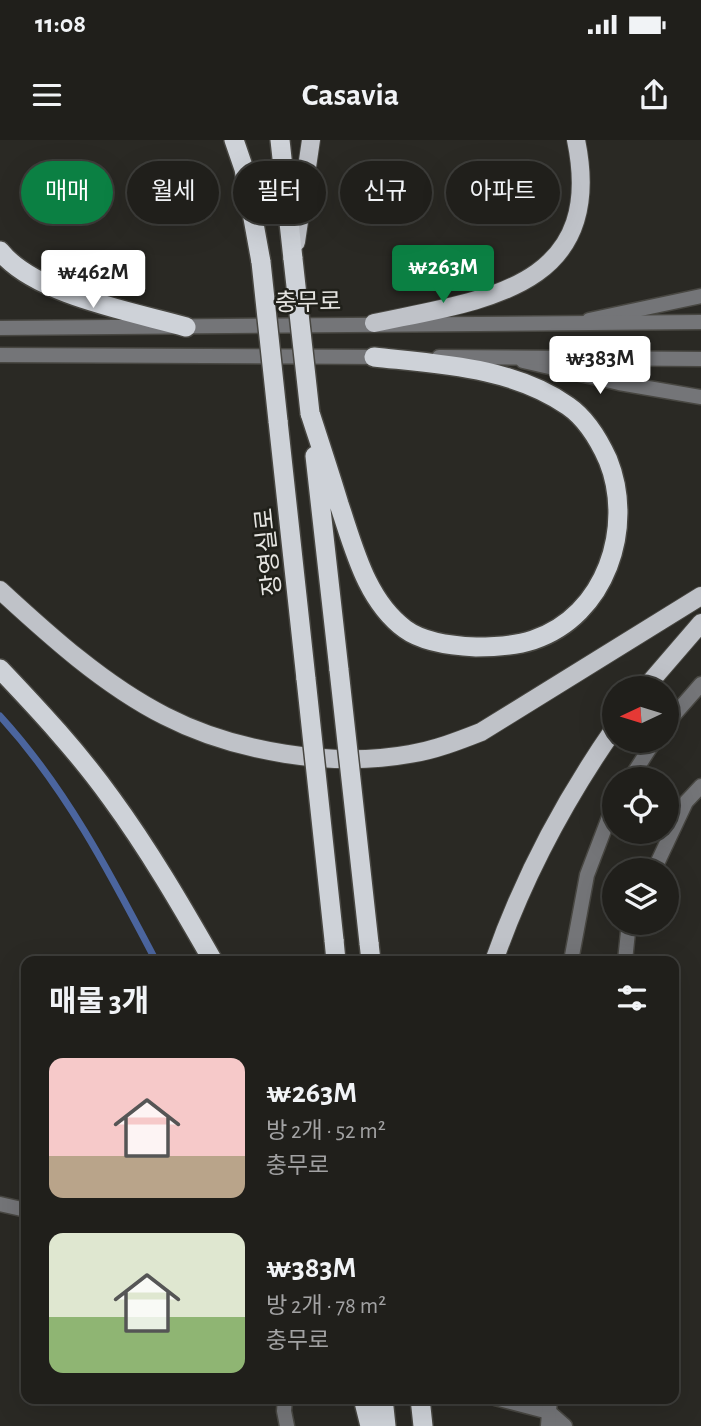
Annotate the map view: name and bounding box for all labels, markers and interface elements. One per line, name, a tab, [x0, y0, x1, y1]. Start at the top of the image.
text: 11:08	[35, 11, 86, 37]
icon: menu	[28, 76, 66, 114]
icon: share	[635, 76, 673, 114]
text: Casavia	[302, 79, 399, 111]
chip: 매매	[21, 161, 113, 224]
chip: 월세	[127, 161, 219, 224]
chip: 필터	[233, 161, 326, 224]
chip: 신규	[340, 161, 432, 224]
chip: 아파트	[446, 161, 560, 224]
pin: ₩263M	[394, 246, 492, 305]
pin: ₩462M	[44, 250, 142, 310]
text: ₩263M	[408, 256, 478, 279]
text: ₩462M	[57, 261, 129, 284]
street label: 충무로	[275, 289, 341, 316]
pin: ₩383M	[551, 336, 649, 396]
text: ₩383M	[565, 347, 635, 370]
street label: 장영실로	[250, 507, 286, 597]
north arrow	[602, 676, 679, 752]
map controls	[602, 676, 679, 935]
button: locate	[602, 767, 679, 844]
button: layers	[602, 858, 679, 935]
icon: filters	[613, 979, 651, 1017]
text: 매물 3개	[49, 987, 149, 1017]
text: ₩263M	[266, 1078, 357, 1108]
icon: home	[105, 1086, 189, 1170]
text: 방 2개 · 52 m²	[266, 1120, 386, 1143]
text: 충무로	[266, 1155, 329, 1178]
text: ₩383M	[266, 1253, 356, 1283]
icon: home	[105, 1261, 189, 1345]
text: 방 2개 · 78 m²	[266, 1295, 386, 1318]
text: 충무로	[266, 1330, 329, 1353]

